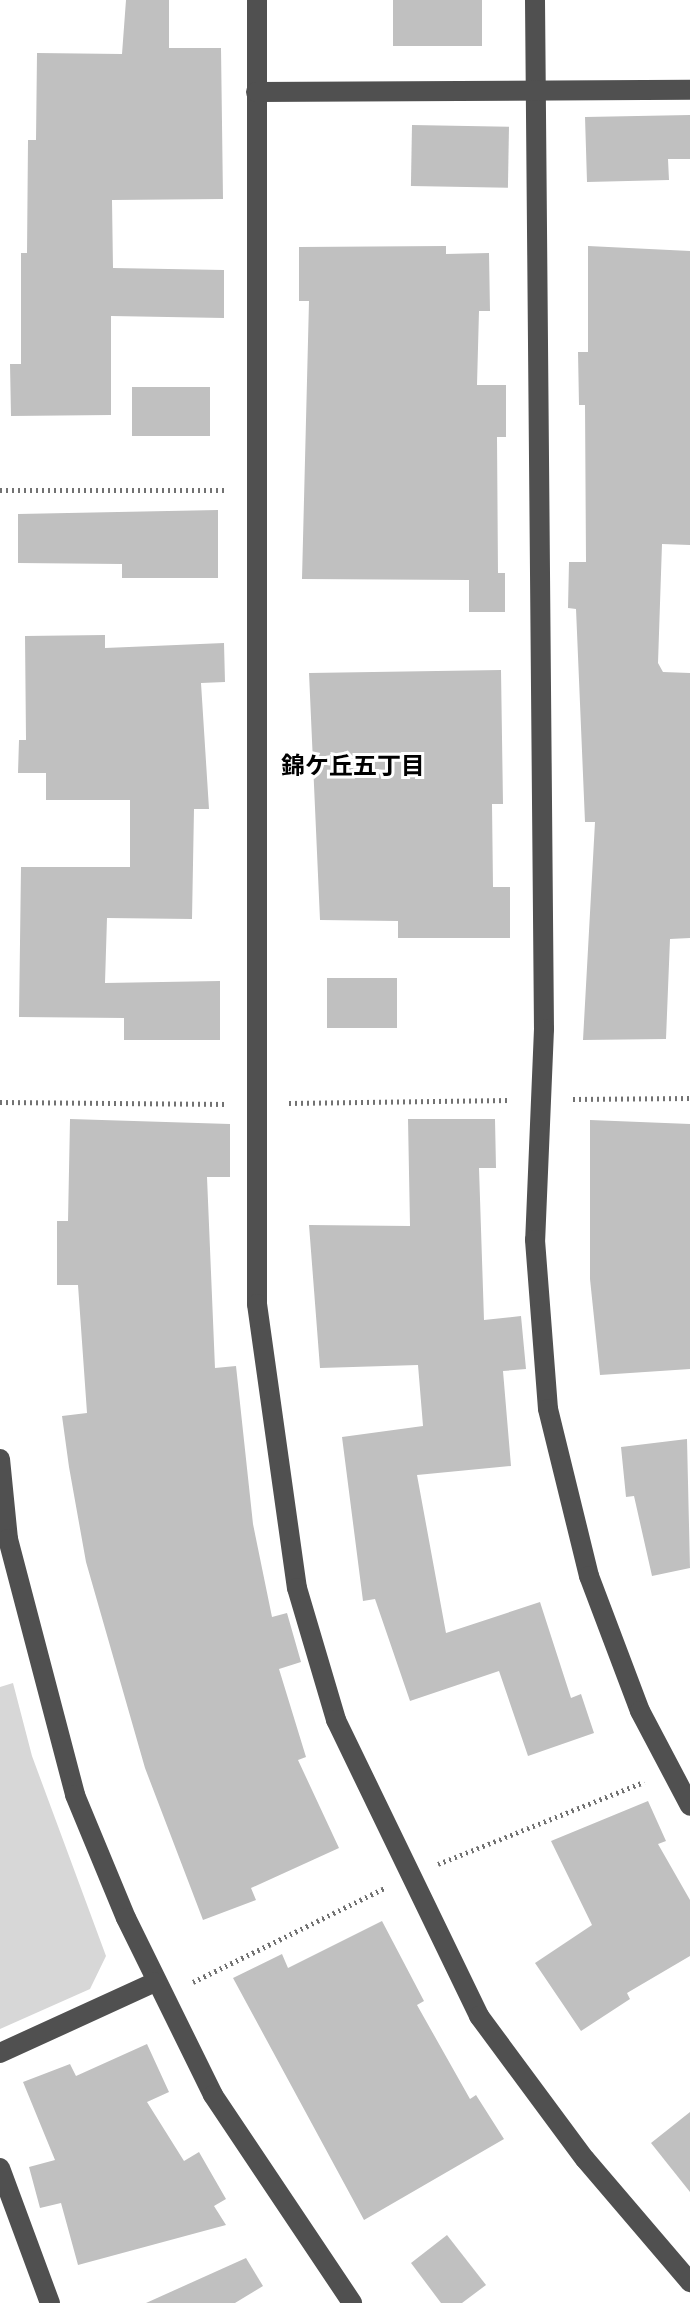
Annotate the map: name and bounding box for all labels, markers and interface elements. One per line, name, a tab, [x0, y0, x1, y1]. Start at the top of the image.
district label: 錦ケ丘五丁目	[281, 753, 425, 781]

